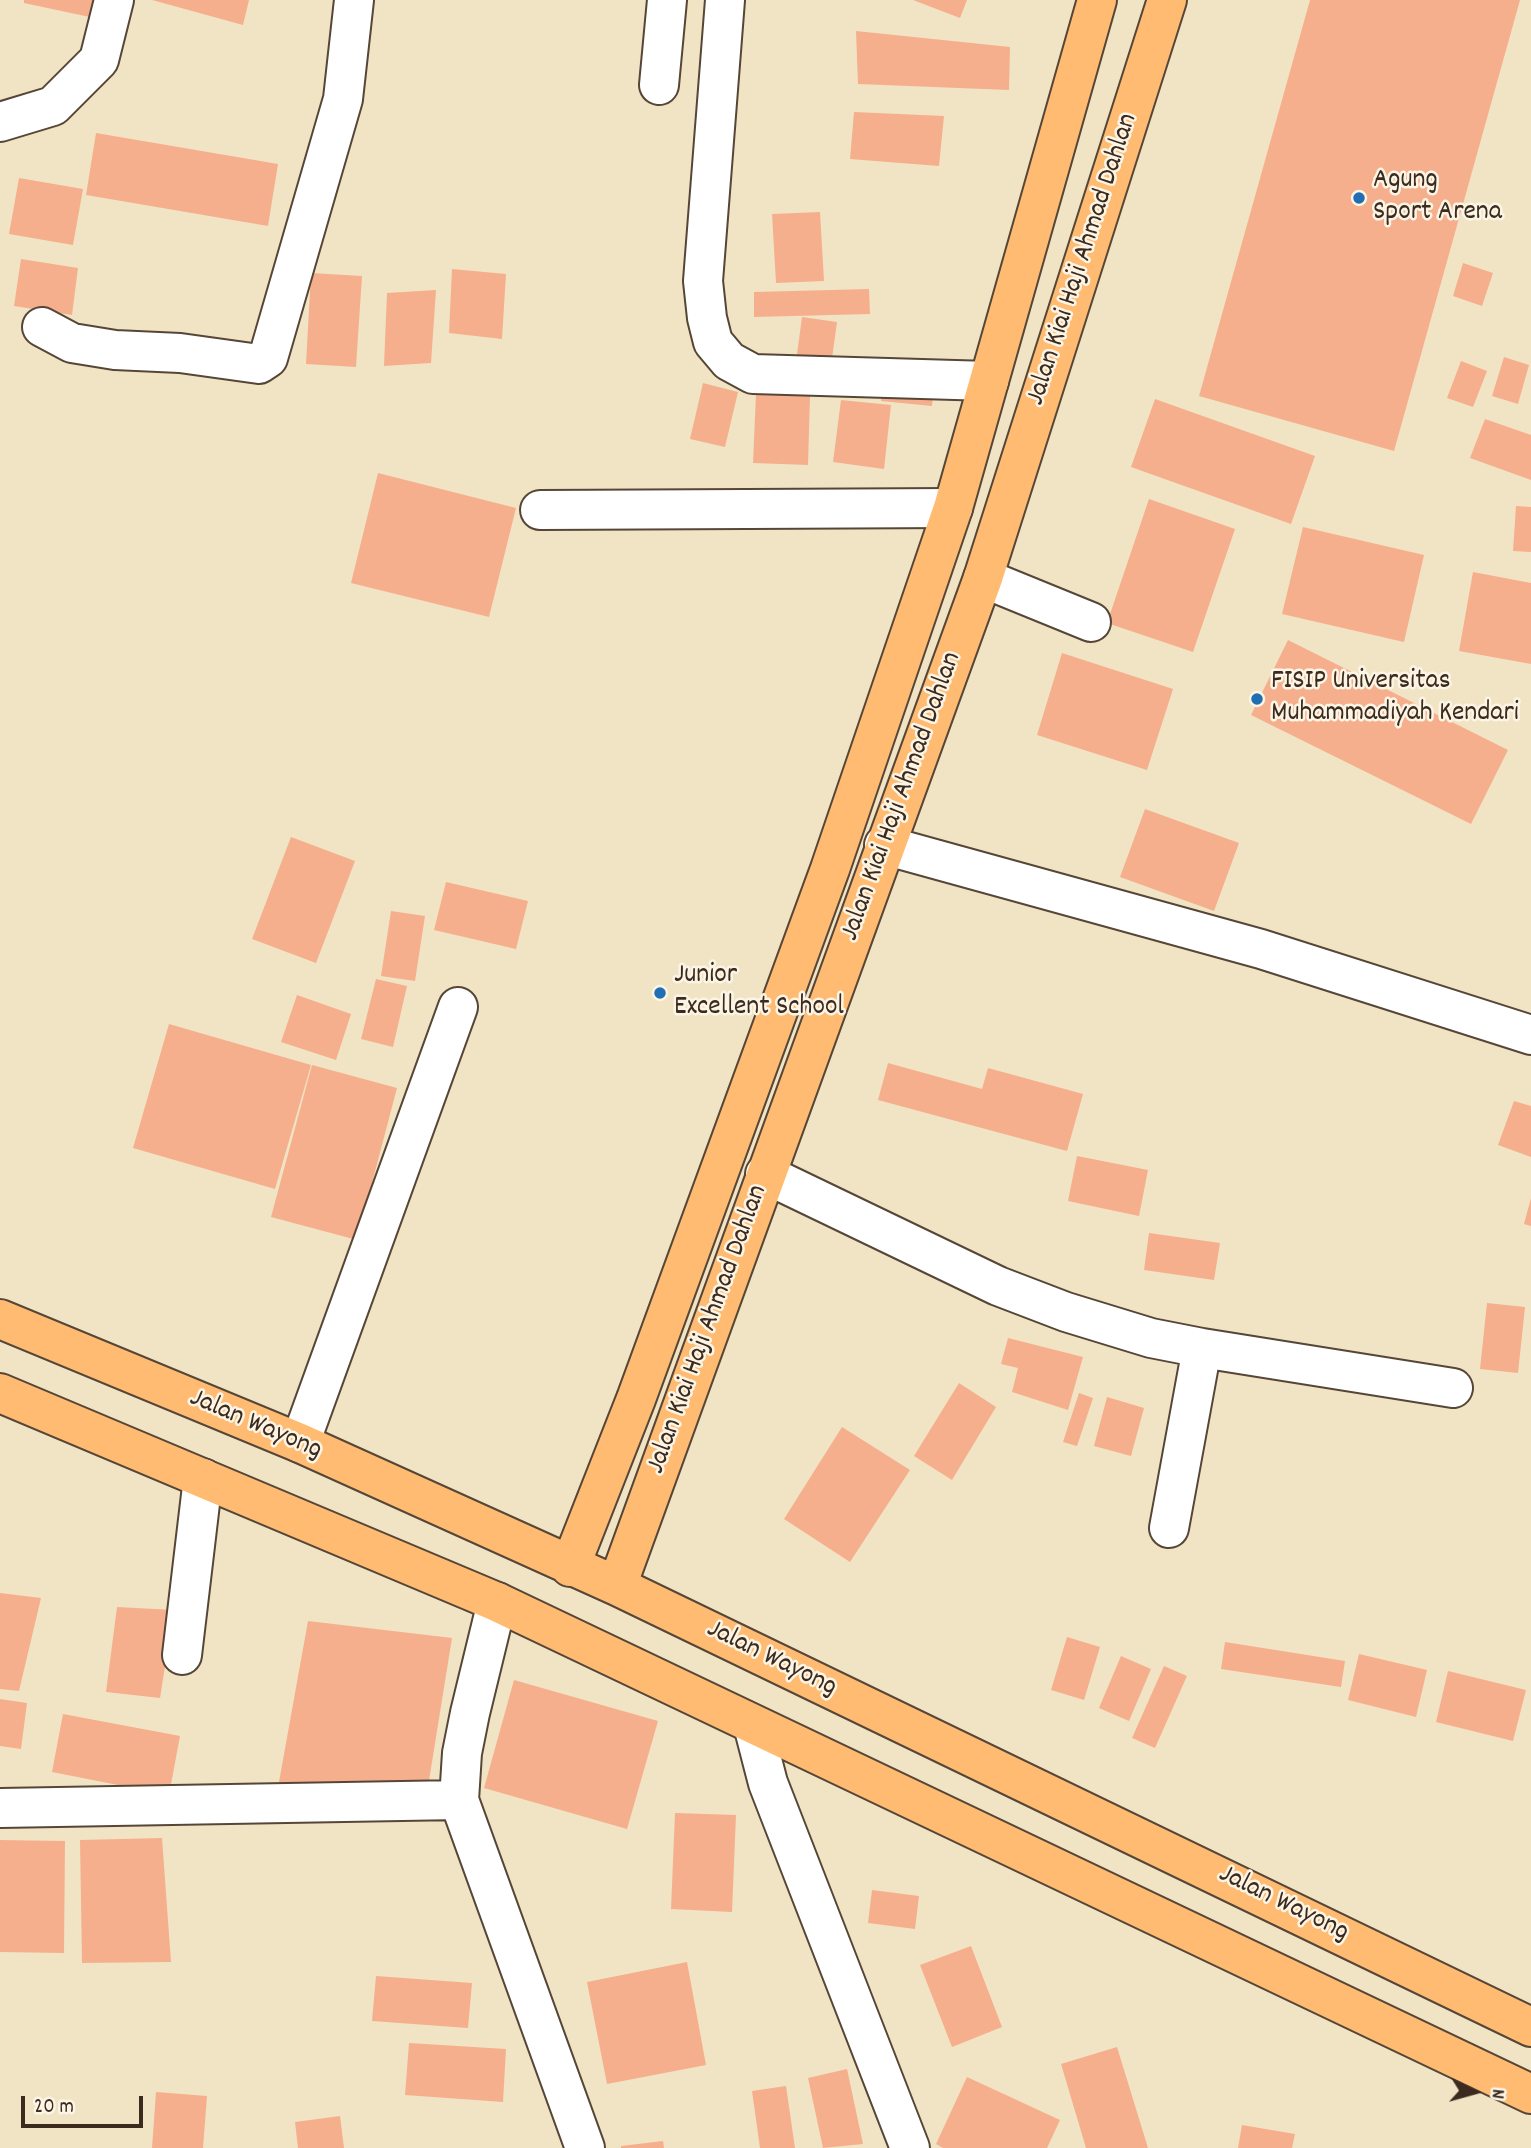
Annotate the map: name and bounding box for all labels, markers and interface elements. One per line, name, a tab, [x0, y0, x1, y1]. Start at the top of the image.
street label: Jalan Kiai Haji Ahmad Dahlan	[1021, 110, 1147, 410]
place label: Agung Sport Arena	[1373, 165, 1502, 231]
marker: Agung Sport Arena	[1351, 190, 1367, 206]
street label: Jalan Kiai Haji Ahmad Dahlan	[835, 648, 971, 946]
place label: FISIP Universitas Muhammadiyah Kendari	[1271, 666, 1519, 732]
marker: FISIP Universitas Muhammadiyah Kendari	[1249, 691, 1265, 707]
place label: Junior Excellent School	[674, 960, 844, 1026]
marker: Junior Excellent School	[652, 985, 668, 1001]
street label: Jalan Kiai Haji Ahmad Dahlan	[641, 1181, 777, 1479]
street label: Jalan Wayong	[184, 1383, 326, 1469]
street label: Jalan Wayong	[700, 1614, 842, 1706]
street label: Jalan Wayong	[1212, 1859, 1354, 1951]
north arrow	[1440, 2057, 1510, 2127]
scale bar	[24, 2082, 147, 2126]
text: N	[1483, 2088, 1510, 2100]
text: 20 m	[34, 2093, 74, 2123]

